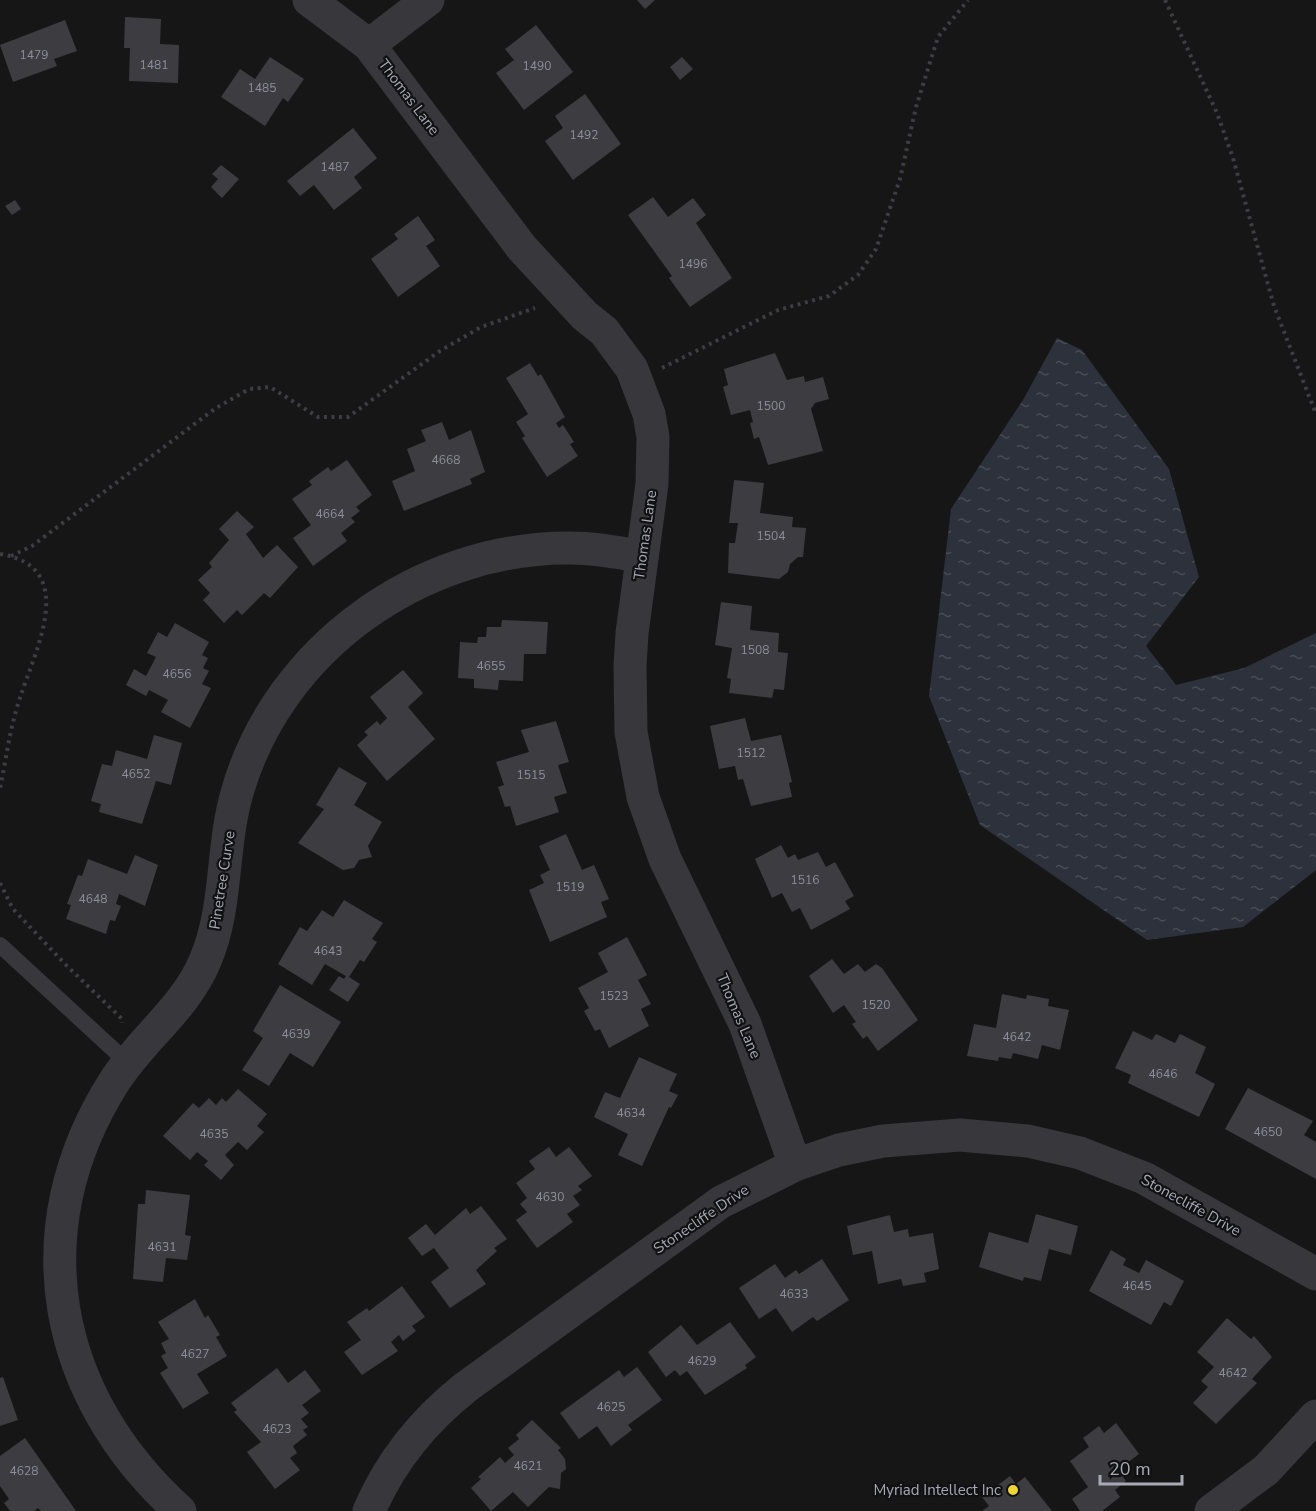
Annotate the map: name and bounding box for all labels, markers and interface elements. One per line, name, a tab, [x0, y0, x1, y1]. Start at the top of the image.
house number: 1479	[20, 47, 48, 63]
street label: Thomas Lane	[374, 55, 444, 139]
house number: 1481	[140, 57, 168, 73]
house number: 1490	[523, 58, 551, 74]
house number: 1485	[248, 80, 276, 96]
house number: 1492	[570, 127, 598, 143]
house number: 1487	[321, 159, 349, 175]
house number: 1496	[679, 256, 707, 272]
house number: 1500	[757, 398, 785, 414]
house number: 4668	[432, 452, 460, 468]
street label: Thomas Lane	[629, 489, 661, 581]
house number: 4664	[316, 506, 344, 522]
house number: 1504	[757, 528, 785, 544]
house number: 1508	[741, 642, 769, 658]
house number: 4655	[477, 658, 505, 674]
house number: 4656	[163, 666, 191, 682]
house number: 1512	[737, 745, 765, 761]
house number: 4652	[122, 766, 150, 782]
house number: 1515	[517, 767, 545, 783]
street label: Pinetree Curve	[204, 829, 240, 931]
house number: 1516	[791, 872, 819, 888]
house number: 1519	[556, 879, 584, 895]
house number: 4648	[79, 891, 107, 907]
house number: 4643	[314, 943, 342, 959]
street label: Thomas Lane	[712, 971, 766, 1062]
house number: 1523	[600, 988, 628, 1004]
house number: 1520	[862, 997, 890, 1013]
house number: 4639	[282, 1026, 310, 1042]
house number: 4642	[1003, 1029, 1031, 1045]
house number: 4646	[1149, 1066, 1177, 1082]
house number: 4634	[617, 1105, 645, 1121]
house number: 4650	[1254, 1124, 1282, 1140]
house number: 4635	[200, 1126, 228, 1142]
street label: Stonecliffe Drive	[1138, 1169, 1244, 1241]
street label: Stonecliffe Drive	[649, 1180, 753, 1258]
house number: 4630	[536, 1189, 564, 1205]
house number: 4631	[148, 1239, 176, 1255]
house number: 4645	[1123, 1278, 1151, 1294]
house number: 4633	[780, 1286, 808, 1302]
house number: 4627	[181, 1346, 209, 1362]
house number: 4629	[688, 1353, 716, 1369]
house number: 4642	[1219, 1365, 1247, 1381]
house number: 4625	[597, 1399, 625, 1415]
house number: 4623	[263, 1421, 291, 1437]
scale bar	[1100, 1448, 1182, 1486]
text: 20 m	[1109, 1457, 1151, 1481]
house number: 4621	[514, 1458, 542, 1474]
house number: 4628	[10, 1463, 38, 1479]
place label: Myriad Intellect Inc	[873, 1480, 1001, 1500]
marker: Myriad Intellect Inc	[1006, 1483, 1020, 1497]

